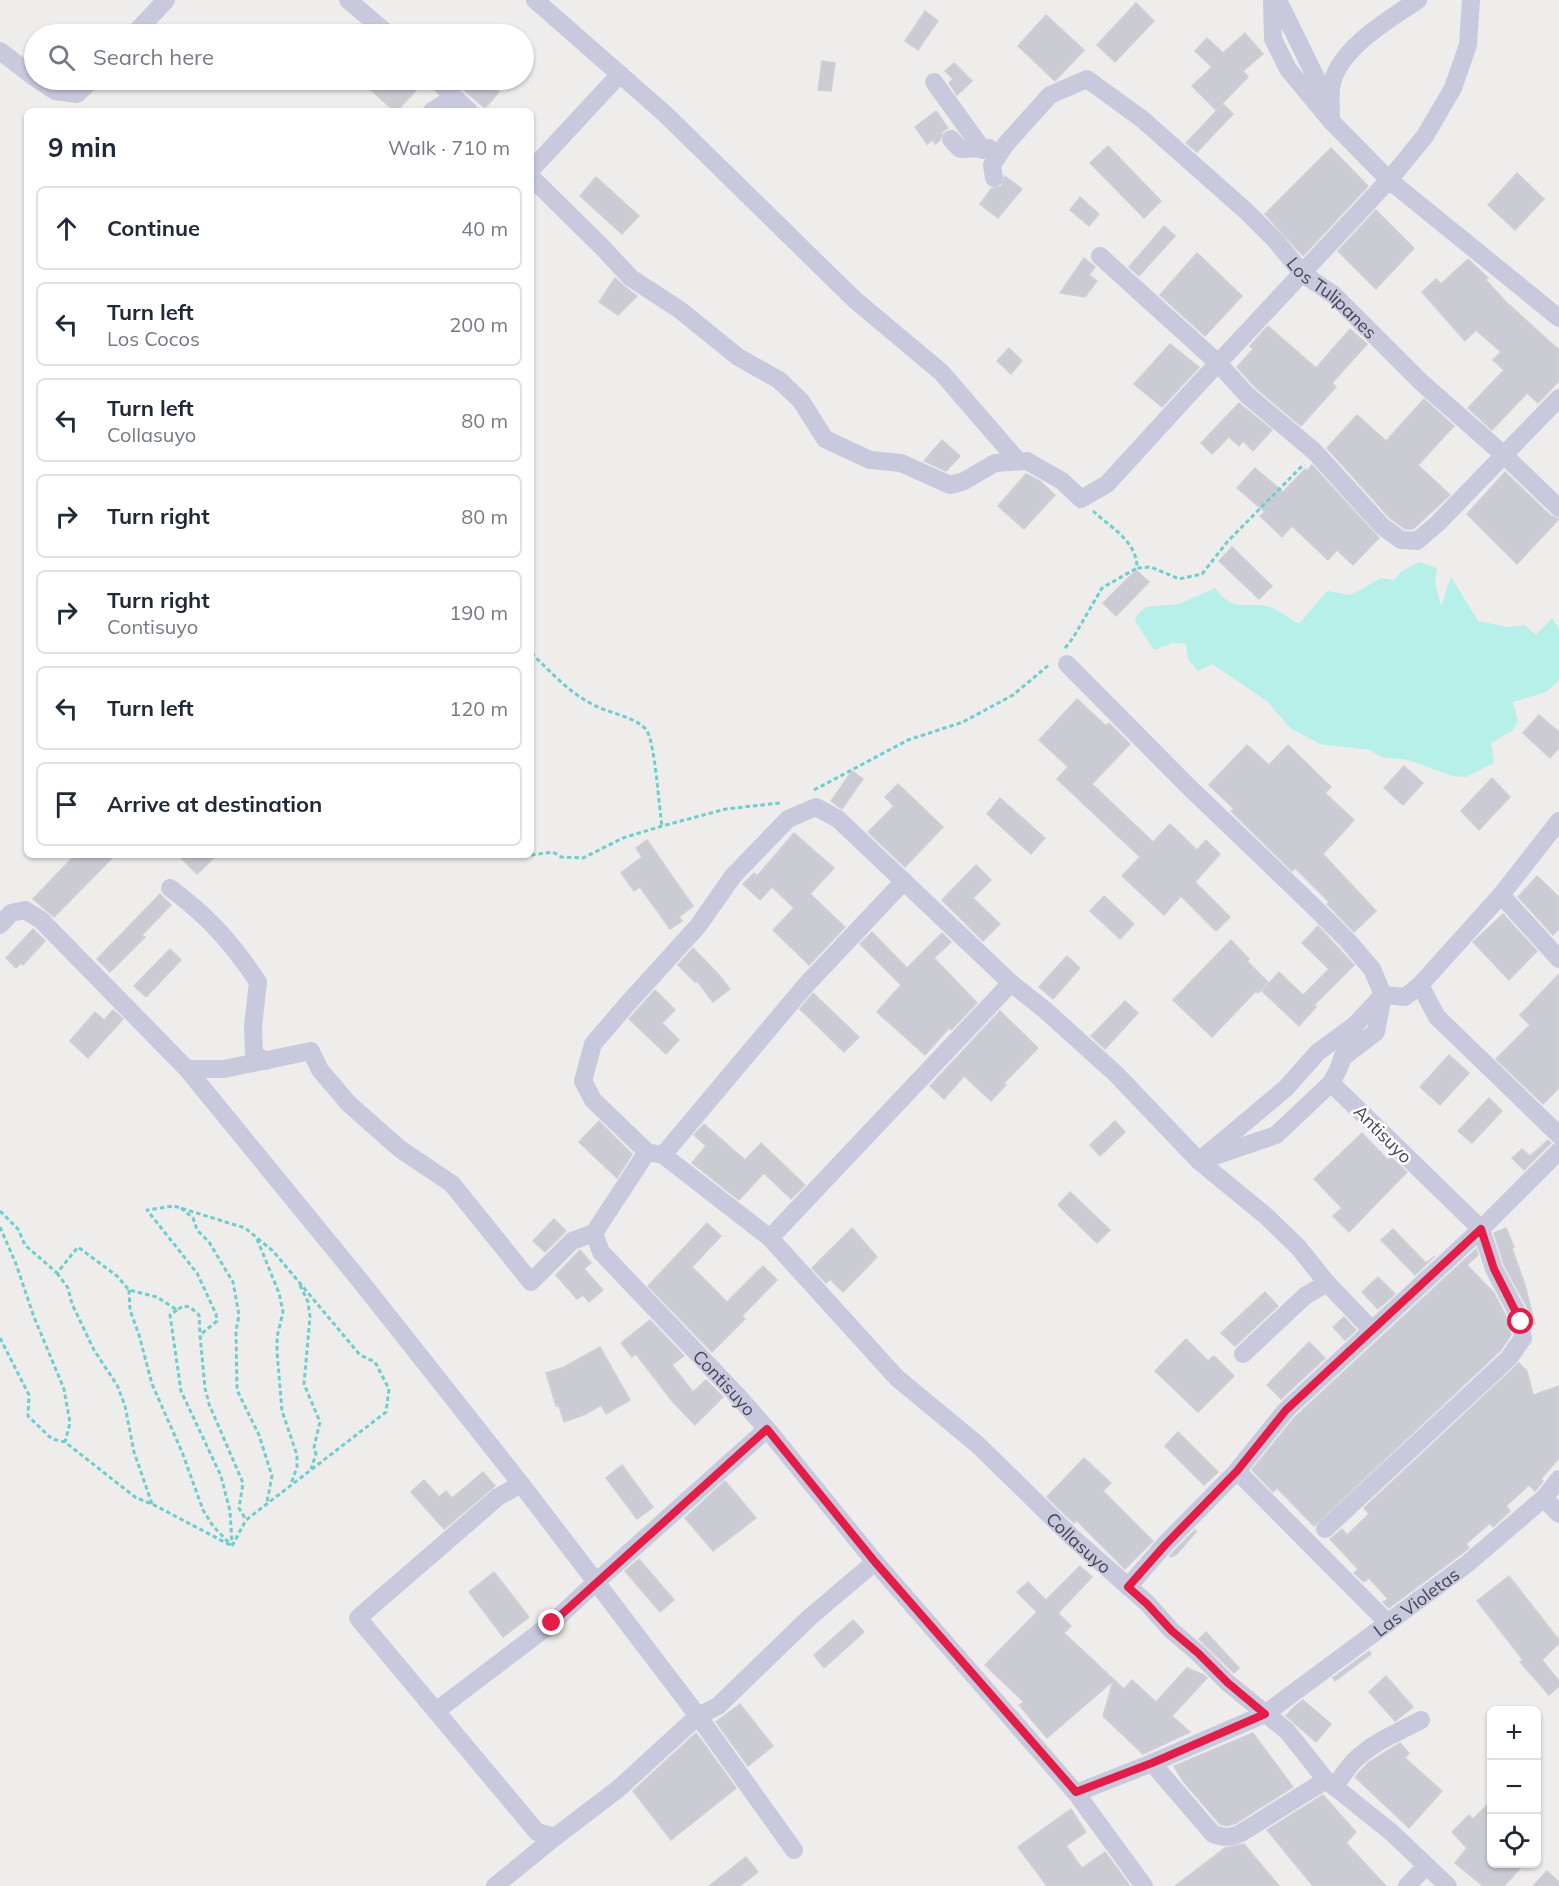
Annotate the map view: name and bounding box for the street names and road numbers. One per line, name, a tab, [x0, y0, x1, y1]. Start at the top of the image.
street label: Los Tulipanes	[1282, 252, 1382, 343]
street label: Antisuyo	[1349, 1100, 1417, 1168]
street label: Contisuyo	[688, 1345, 761, 1420]
street label: Collasuyo	[1042, 1507, 1116, 1578]
street label: Las Violetas	[1368, 1562, 1464, 1641]

